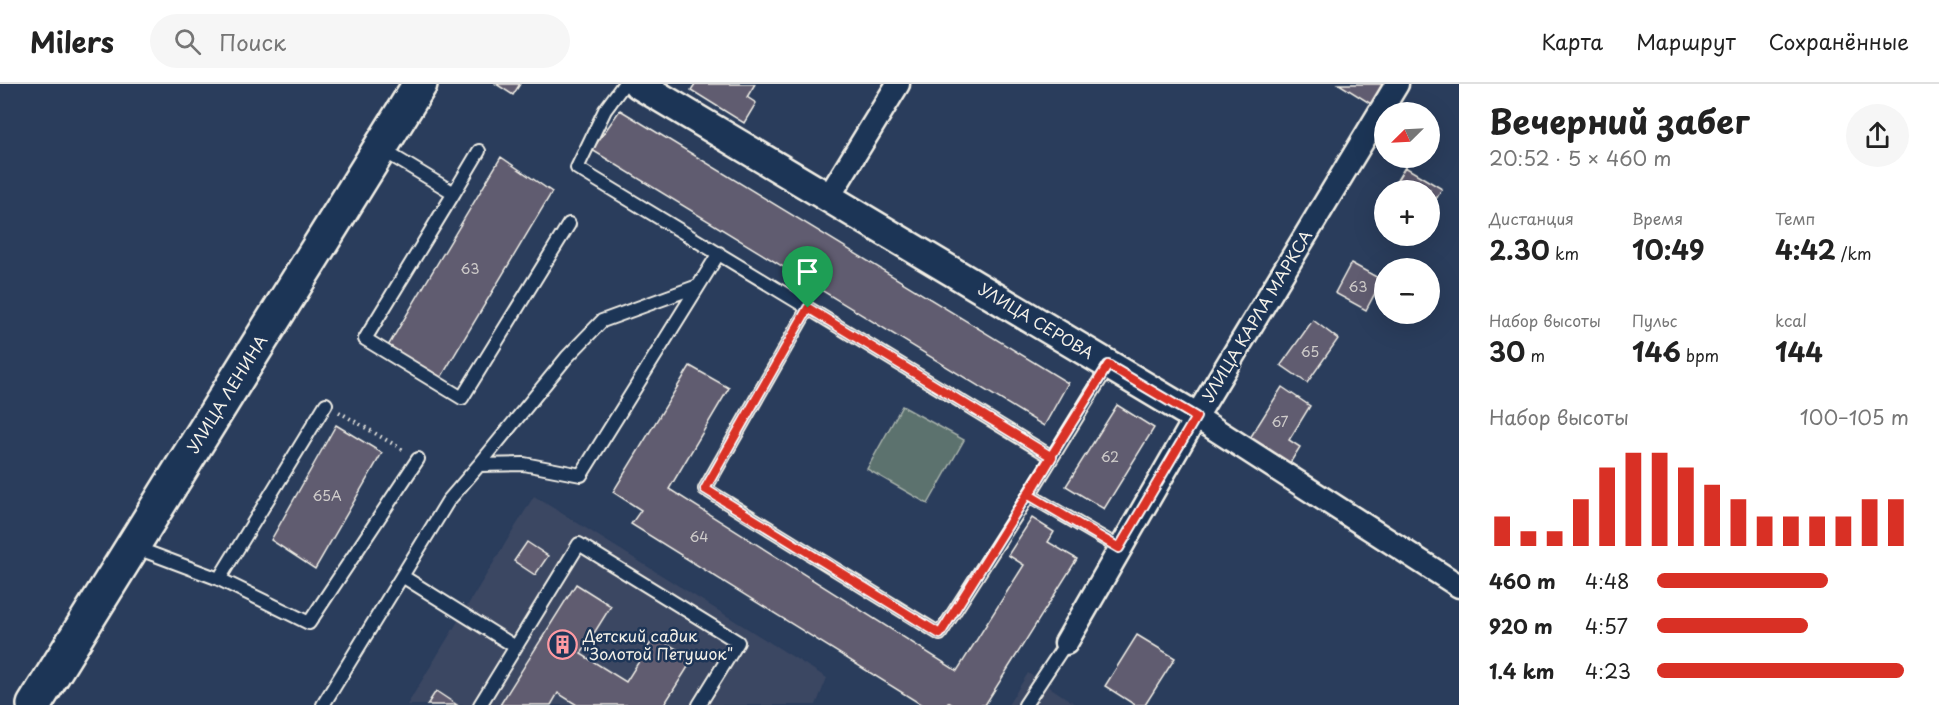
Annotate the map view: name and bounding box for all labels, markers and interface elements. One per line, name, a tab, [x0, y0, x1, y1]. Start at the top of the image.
search box	[150, 14, 570, 68]
text: Milers	[30, 20, 114, 63]
icon: search	[171, 25, 204, 58]
text: Поиск	[219, 25, 286, 58]
text: Карта	[1542, 25, 1603, 57]
text: Маршрут	[1636, 25, 1736, 57]
text: Сохранённые	[1769, 25, 1909, 57]
text: Вечерний забег	[1489, 95, 1749, 145]
north arrow	[1374, 102, 1440, 168]
map controls	[1374, 102, 1440, 324]
button: share	[1846, 104, 1909, 167]
text: 20:52 · 5 × 460 m	[1489, 143, 1672, 173]
button: +	[1374, 180, 1440, 246]
text: Дистанция	[1489, 206, 1574, 230]
text: Время	[1632, 206, 1683, 230]
text: Темп	[1775, 206, 1815, 230]
street label: УЛИЦА КАРЛА МАРКСА	[1195, 225, 1317, 406]
text: 2.30	[1489, 230, 1550, 269]
text: 10:49	[1632, 230, 1704, 269]
text: 4:42	[1775, 230, 1836, 269]
text: km	[1550, 241, 1579, 265]
text: /km	[1836, 241, 1871, 265]
pin	[782, 246, 833, 308]
icon: arrive	[791, 255, 824, 288]
house number: 63	[461, 258, 479, 279]
button: −	[1374, 258, 1440, 324]
street label: УЛИЦА СЕРОВА	[974, 276, 1099, 364]
house number: 63	[1349, 276, 1367, 297]
text: Набор высоты	[1489, 308, 1601, 332]
text: Пульс	[1632, 308, 1677, 332]
text: kcal	[1775, 308, 1807, 332]
street label: УЛИЦА ЛЕНИНА	[180, 330, 272, 457]
text: 30	[1489, 332, 1525, 371]
text: 146	[1632, 332, 1681, 371]
text: 144	[1775, 332, 1823, 371]
house number: 65	[1301, 341, 1319, 362]
text: m	[1525, 343, 1545, 367]
text: bpm	[1681, 343, 1719, 367]
text: Набор высоты	[1489, 402, 1629, 432]
text: 100–105 m	[1800, 402, 1909, 432]
house number: 67	[1271, 411, 1289, 432]
house number: 62	[1101, 446, 1119, 467]
house number: 65А	[312, 485, 342, 506]
house number: 64	[689, 526, 709, 547]
text: 460 m	[1489, 566, 1556, 596]
text: 4:48	[1585, 566, 1629, 596]
text: 920 m	[1489, 611, 1553, 641]
text: 4:57	[1585, 611, 1628, 641]
place label: Детский садик "Золотой Петушок"	[582, 623, 733, 665]
building icon: Детский садик "Золотой Петушок"	[546, 629, 578, 661]
text: 1.4 km	[1489, 656, 1555, 686]
text: 4:23	[1585, 656, 1631, 686]

